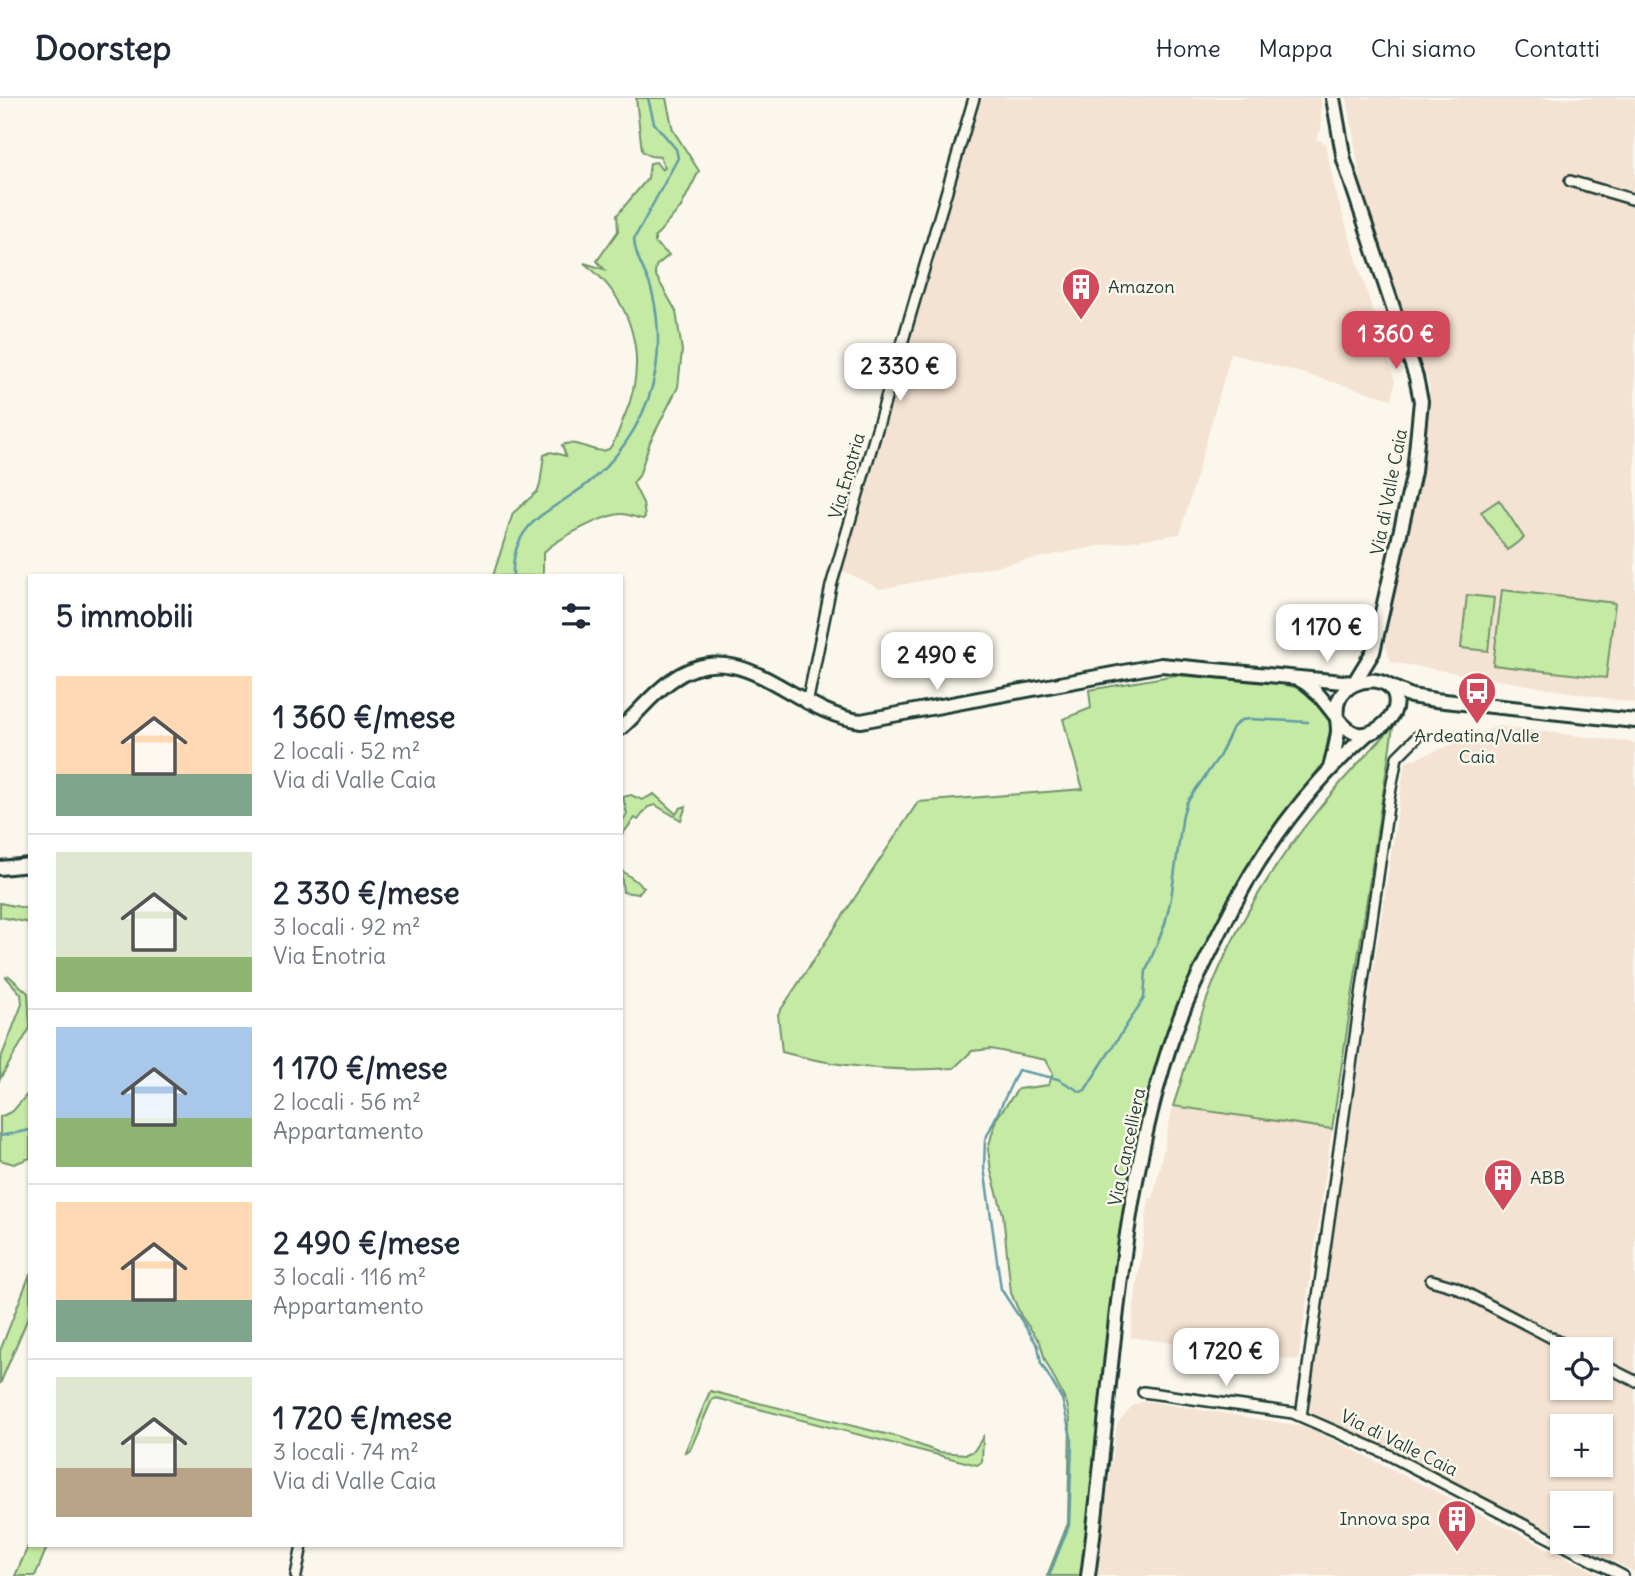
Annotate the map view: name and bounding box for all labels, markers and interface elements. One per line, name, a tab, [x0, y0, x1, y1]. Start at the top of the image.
text: Doorstep	[35, 27, 171, 69]
text: Home	[1156, 33, 1221, 63]
text: Mappa	[1259, 33, 1333, 63]
text: Chi siamo	[1371, 33, 1476, 63]
text: Contatti	[1514, 33, 1600, 63]
building icon: Amazon	[1060, 266, 1102, 321]
place label: Amazon	[1108, 275, 1175, 298]
pin: 1 360 €	[1331, 312, 1461, 371]
text: 1 360 €	[1358, 319, 1434, 348]
pin: 2 330 €	[835, 344, 965, 403]
text: 2 330 €	[860, 351, 940, 380]
street label: Via di Valle Caia	[1365, 427, 1412, 557]
street label: Via Enotria	[823, 430, 870, 522]
text: 5 immobili	[56, 597, 193, 635]
icon: filters	[557, 597, 595, 635]
pin: 1 170 €	[1262, 604, 1392, 664]
text: 1 170 €	[1292, 612, 1362, 641]
pin: 2 490 €	[872, 632, 1002, 692]
text: 2 490 €	[897, 640, 977, 669]
bus stop icon: Ardeatina/Valle Caia	[1456, 670, 1498, 725]
text: 1 360 €/mese	[273, 698, 455, 736]
icon: home	[112, 704, 196, 788]
place label: Ardeatina/Valle Caia	[1414, 724, 1540, 768]
text: 2 locali · 52 m²	[273, 736, 420, 765]
text: Via di Valle Caia	[273, 765, 436, 794]
text: 2 330 €/mese	[273, 874, 460, 912]
icon: home	[112, 880, 196, 964]
text: 3 locali · 92 m²	[273, 912, 421, 941]
text: Via Enotria	[273, 941, 386, 970]
text: 1 170 €/mese	[273, 1049, 448, 1087]
icon: home	[112, 1055, 196, 1139]
street label: Via Cancelliera	[1103, 1086, 1150, 1208]
text: 2 locali · 56 m²	[273, 1087, 421, 1116]
text: Appartamento	[273, 1116, 424, 1145]
building icon: ABB	[1482, 1157, 1524, 1212]
place label: ABB	[1530, 1166, 1565, 1189]
text: 2 490 €/mese	[273, 1224, 460, 1262]
icon: home	[112, 1230, 196, 1314]
text: 3 locali · 116 m²	[273, 1262, 426, 1291]
text: Appartamento	[273, 1291, 424, 1320]
pin: 1 720 €	[1161, 1328, 1291, 1388]
text: 1 720 €	[1189, 1336, 1263, 1365]
map controls	[1550, 1337, 1613, 1554]
button: locate	[1550, 1337, 1613, 1400]
text: 1 720 €/mese	[273, 1399, 452, 1437]
street label: Via di Valle Caia	[1337, 1404, 1462, 1481]
icon: home	[112, 1405, 196, 1489]
button: +	[1550, 1414, 1613, 1477]
text: 3 locali · 74 m²	[273, 1437, 419, 1466]
text: Via di Valle Caia	[273, 1466, 436, 1495]
button: −	[1550, 1491, 1613, 1554]
building icon: Innova spa	[1436, 1498, 1478, 1553]
place label: Innova spa	[1339, 1507, 1430, 1530]

